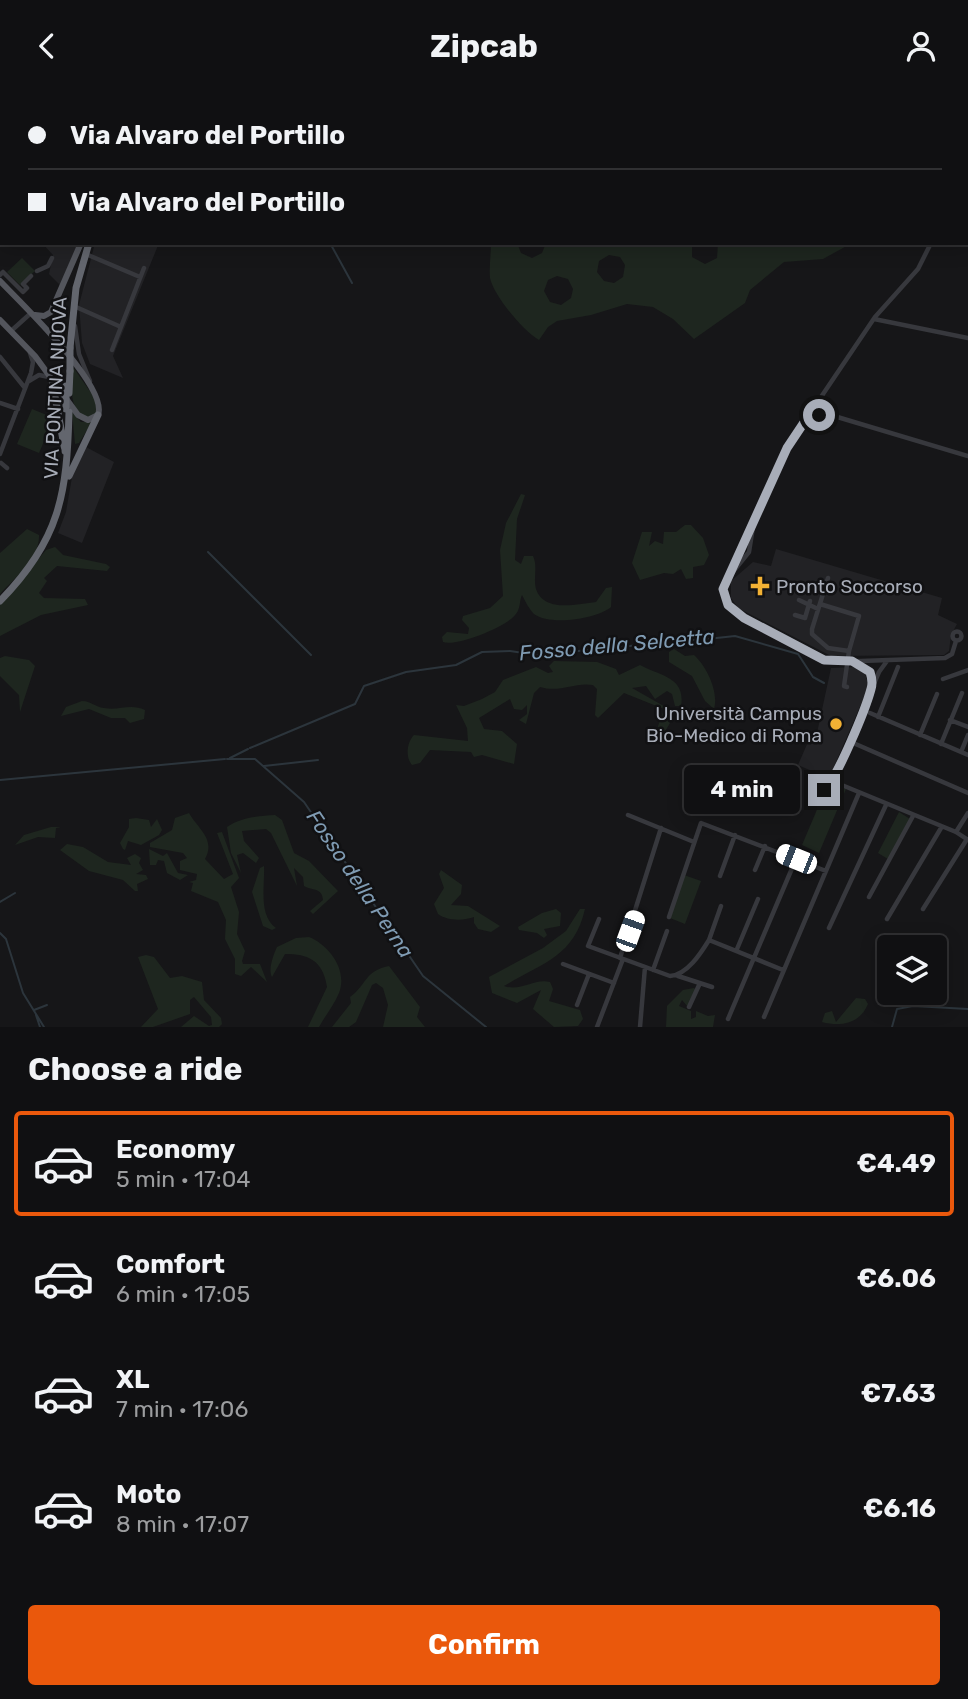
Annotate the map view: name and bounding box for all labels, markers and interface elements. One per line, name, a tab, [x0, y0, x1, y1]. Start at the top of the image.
icon: back	[28, 27, 66, 65]
text: Zipcab	[430, 27, 538, 65]
icon: person	[902, 27, 940, 65]
text: Via Alvaro del Portillo	[70, 120, 345, 151]
text: Via Alvaro del Portillo	[70, 187, 345, 218]
street label: VIA PONTINA NUOVA	[39, 296, 72, 480]
route start	[803, 399, 835, 431]
place label: Pronto Soccorso	[776, 575, 923, 598]
marker: Pronto Soccorso	[750, 576, 770, 596]
water label: Fosso della Selcetta	[518, 623, 716, 666]
place label: Università Campus Bio-Medico di Roma	[646, 702, 822, 747]
marker: Università Campus Bio-Medico di Roma	[828, 716, 844, 732]
callout: 4 min	[684, 765, 800, 815]
route end	[808, 774, 840, 806]
text: 4 min	[710, 775, 774, 803]
water label: Fosso della Perna	[302, 805, 419, 962]
car	[773, 841, 820, 877]
car	[613, 908, 648, 954]
map controls	[877, 935, 947, 1005]
button: layers	[877, 935, 947, 1005]
text: Choose a ride	[28, 1050, 242, 1088]
icon: car	[32, 1132, 95, 1195]
text: Economy	[116, 1134, 235, 1165]
text: €4.49	[856, 1148, 936, 1179]
text: 5 min · 17:04	[116, 1165, 251, 1193]
icon: car	[32, 1247, 95, 1310]
text: Comfort	[116, 1249, 225, 1280]
text: €6.06	[857, 1263, 936, 1294]
text: 6 min · 17:05	[116, 1280, 250, 1308]
icon: car	[32, 1362, 95, 1425]
text: XL	[116, 1364, 149, 1395]
text: €7.63	[861, 1378, 936, 1409]
text: 7 min · 17:06	[116, 1395, 248, 1423]
icon: car	[32, 1477, 95, 1540]
text: Moto	[116, 1479, 181, 1510]
text: €6.16	[863, 1493, 936, 1524]
text: 8 min · 17:07	[116, 1510, 249, 1538]
button: Confirm	[28, 1605, 940, 1685]

